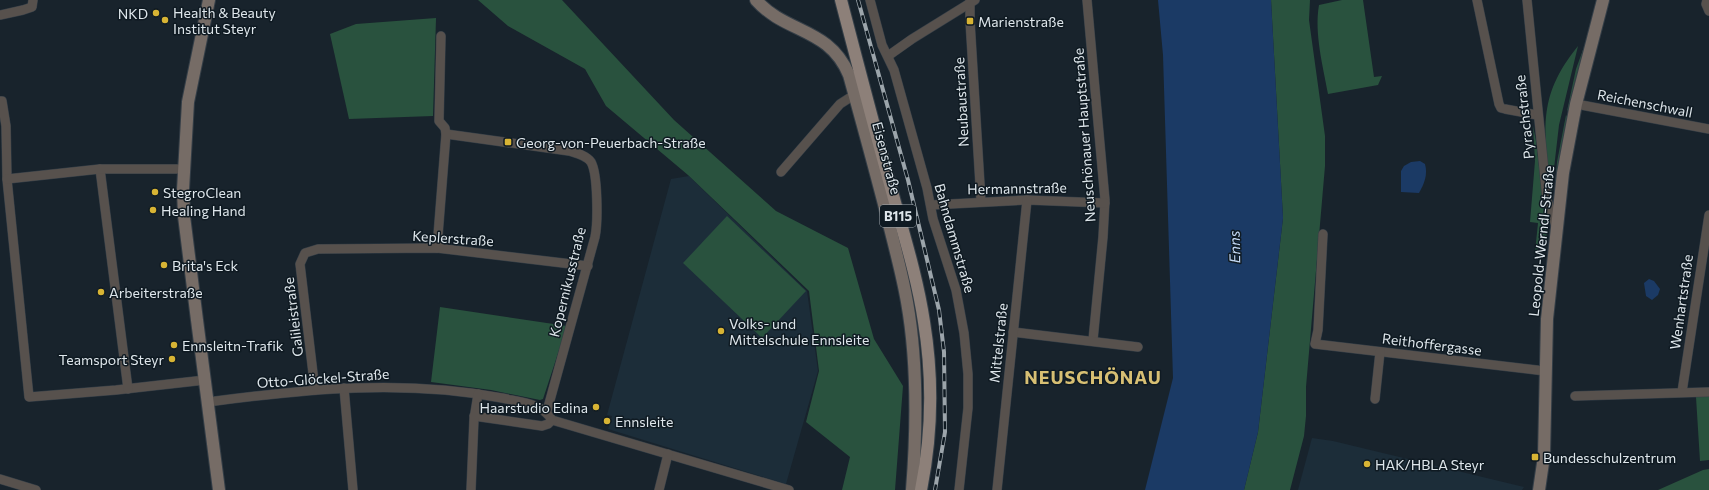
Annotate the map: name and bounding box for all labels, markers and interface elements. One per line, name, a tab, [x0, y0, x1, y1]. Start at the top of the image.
place label: Health & Beauty Institut Steyr	[173, 4, 276, 37]
place label: NKD	[118, 5, 148, 22]
marker: NKD	[151, 8, 161, 18]
place label: Marienstraße	[978, 13, 1064, 30]
marker: Health & Beauty Institut Steyr	[160, 15, 170, 25]
marker: Marienstraße	[965, 16, 975, 26]
street label: Neuschönauer Hauptstraße	[1069, 47, 1099, 223]
street label: Neubaustraße	[950, 57, 972, 147]
street label: Pyrachstraße	[1511, 74, 1537, 160]
street label: Reichenschwall	[1596, 85, 1694, 121]
street label: Eisenstraße	[869, 120, 905, 196]
place label: Georg-von-Peuerbach-Straße	[516, 134, 706, 151]
marker: Georg-von-Peuerbach-Straße	[503, 137, 513, 147]
street label: Leopold-Werndl-Straße	[1525, 165, 1557, 317]
street label: Hermannstraße	[967, 179, 1067, 197]
street label: Bahndammstraße	[931, 181, 979, 295]
place label: StegroClean	[163, 184, 241, 201]
marker: StegroClean	[150, 187, 160, 197]
place label: Healing Hand	[161, 202, 246, 219]
marker: Healing Hand	[148, 205, 158, 215]
road number: B115	[880, 205, 916, 227]
street label: Kopernikusstraße	[545, 225, 589, 339]
street label: Keplerstraße	[412, 227, 494, 249]
water label: Enns	[1225, 230, 1243, 264]
street label: Wenhartstraße	[1666, 253, 1696, 351]
place label: Brita's Eck	[172, 257, 238, 274]
marker: Brita's Eck	[159, 260, 169, 270]
street label: Galileistraße	[280, 276, 306, 358]
place label: Arbeiterstraße	[109, 284, 203, 301]
marker: Arbeiterstraße	[96, 287, 106, 297]
street label: Mittelstraße	[985, 302, 1011, 384]
place label: Volks- und Mittelschule Ennsleite	[729, 315, 869, 348]
marker: Volks- und Mittelschule Ennsleite	[716, 326, 726, 336]
street label: Reithoffergasse	[1381, 329, 1483, 359]
place label: Ennsleitn-Trafik	[182, 337, 284, 354]
marker: Ennsleitn-Trafik	[169, 340, 179, 350]
place label: Teamsport Steyr	[58, 351, 164, 368]
marker: Teamsport Steyr	[167, 354, 177, 364]
street label: Otto-Glöckel-Straße	[256, 365, 390, 391]
district label: NEUSCHÖNAU	[1024, 366, 1162, 388]
place label: Haarstudio Edina	[480, 399, 588, 416]
marker: Haarstudio Edina	[591, 402, 601, 412]
place label: Ennsleite	[615, 413, 673, 430]
marker: Ennsleite	[602, 416, 612, 426]
place label: Bundesschulzentrum	[1543, 449, 1676, 466]
marker: Bundesschulzentrum	[1530, 452, 1540, 462]
place label: HAK/HBLA Steyr	[1375, 456, 1485, 473]
marker: HAK/HBLA Steyr	[1362, 459, 1372, 469]

